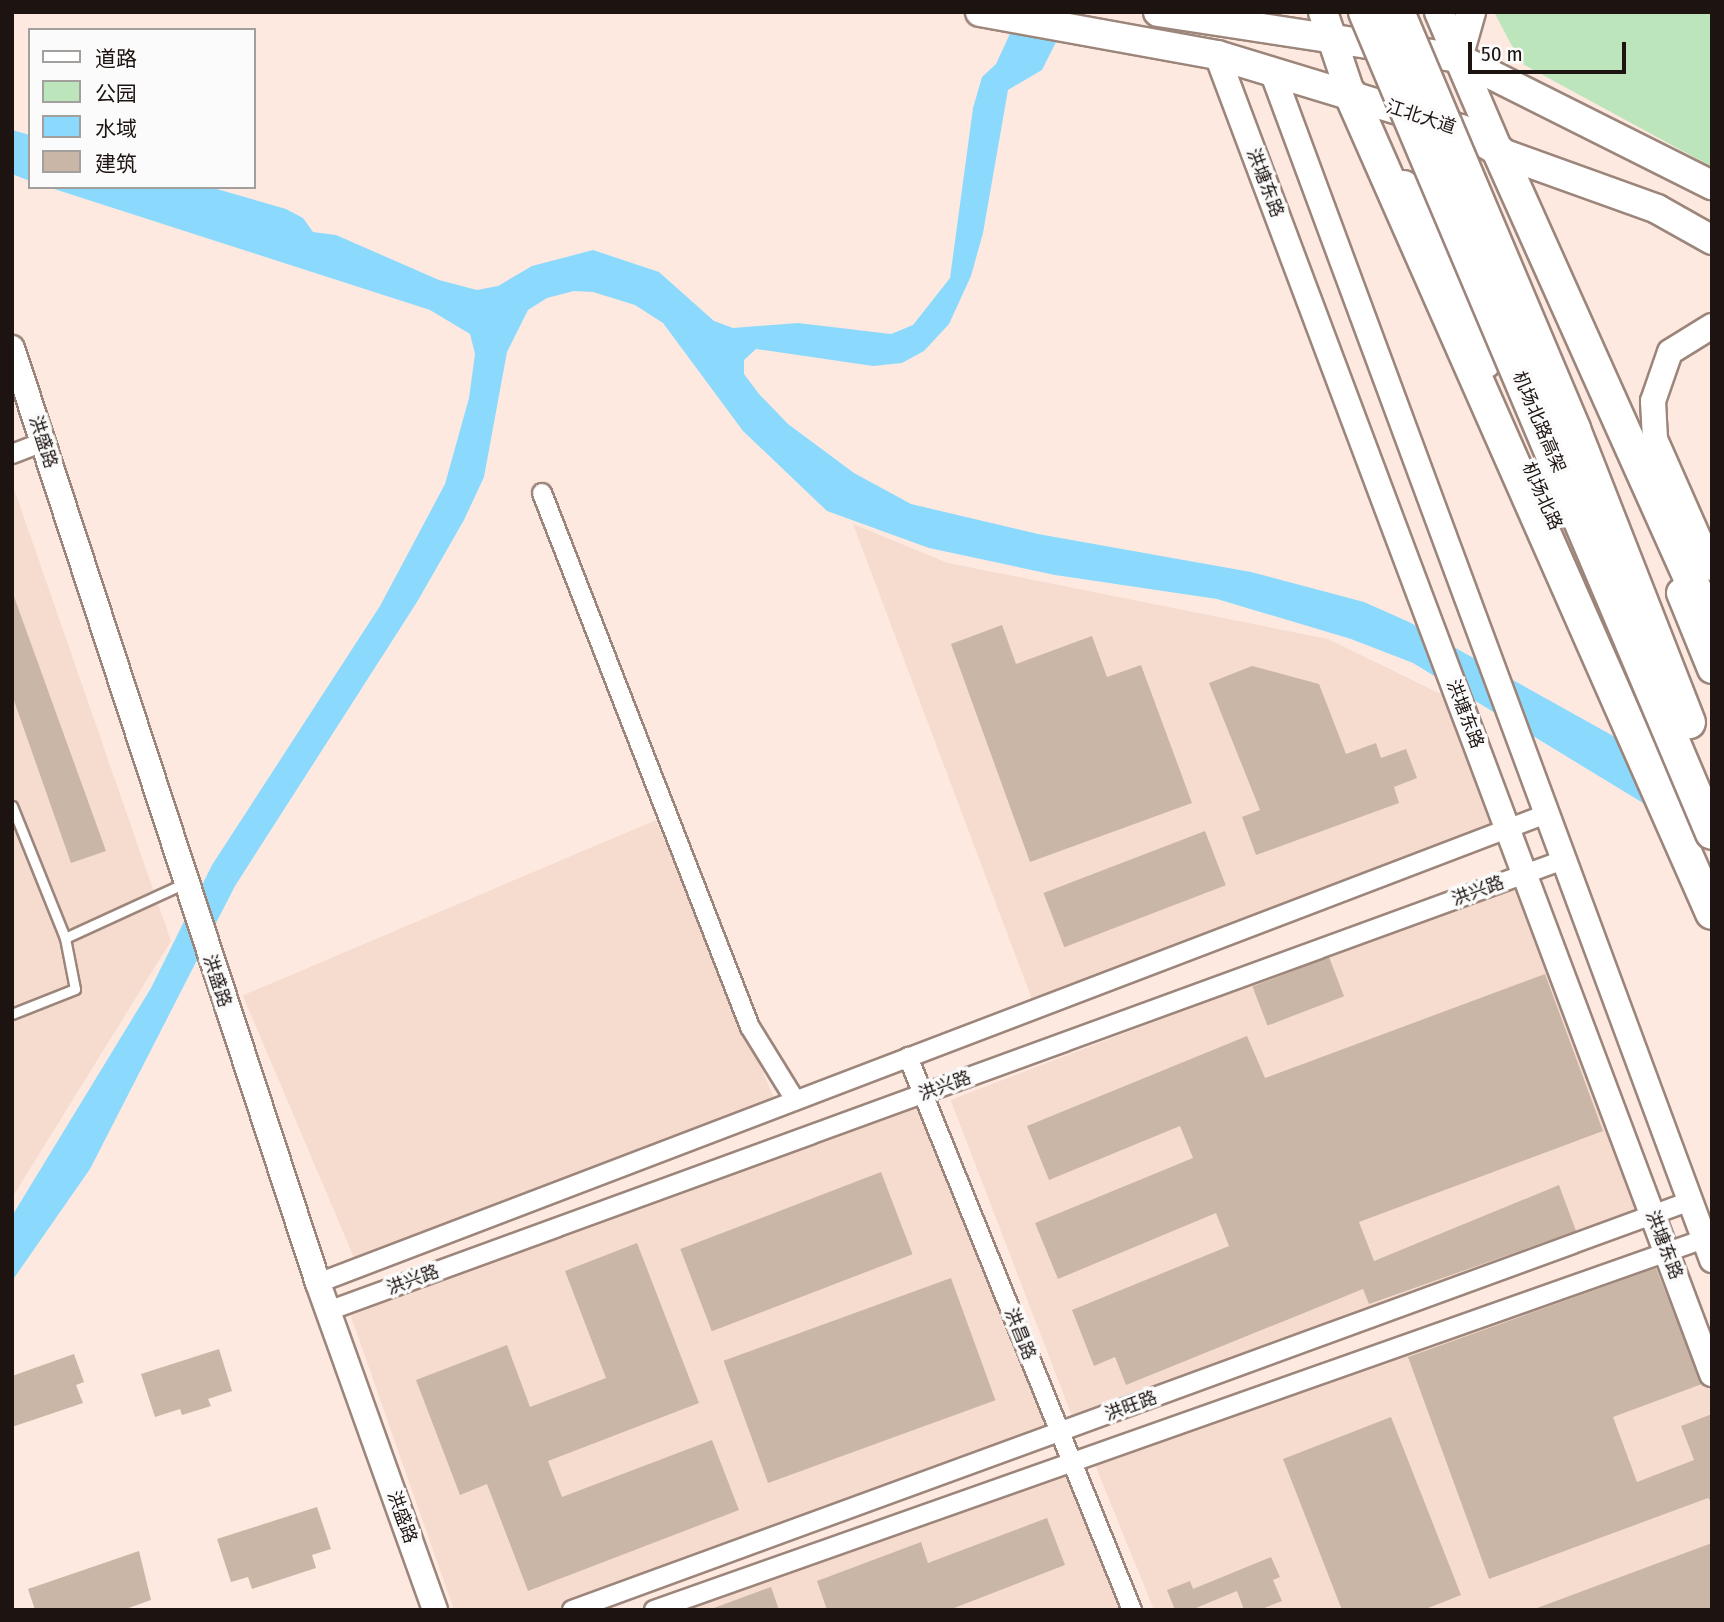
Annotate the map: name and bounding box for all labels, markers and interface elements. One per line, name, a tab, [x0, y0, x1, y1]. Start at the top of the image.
legend	[28, 28, 256, 189]
scale bar	[1472, 28, 1630, 72]
text: 50 m	[1481, 41, 1523, 67]
text: 道路	[95, 46, 137, 72]
text: 公园	[95, 81, 137, 107]
street label: 江北大道	[1383, 96, 1459, 138]
text: 水域	[95, 116, 137, 142]
street label: 洪塘东路	[1242, 146, 1288, 220]
text: 建筑	[95, 151, 137, 177]
street label: 机场北路高架	[1508, 368, 1570, 476]
street label: 洪盛路	[24, 413, 62, 471]
street label: 机场北路	[1517, 459, 1567, 533]
street label: 洪塘东路	[1442, 677, 1488, 751]
street label: 洪兴路	[1449, 872, 1507, 910]
street label: 洪盛路	[198, 952, 236, 1010]
street label: 洪兴路	[916, 1067, 974, 1105]
street label: 洪塘东路	[1641, 1208, 1687, 1282]
street label: 洪兴路	[384, 1261, 442, 1299]
street label: 洪昌路	[1000, 1305, 1040, 1363]
street label: 洪旺路	[1102, 1387, 1160, 1425]
street label: 洪盛路	[383, 1488, 421, 1546]

